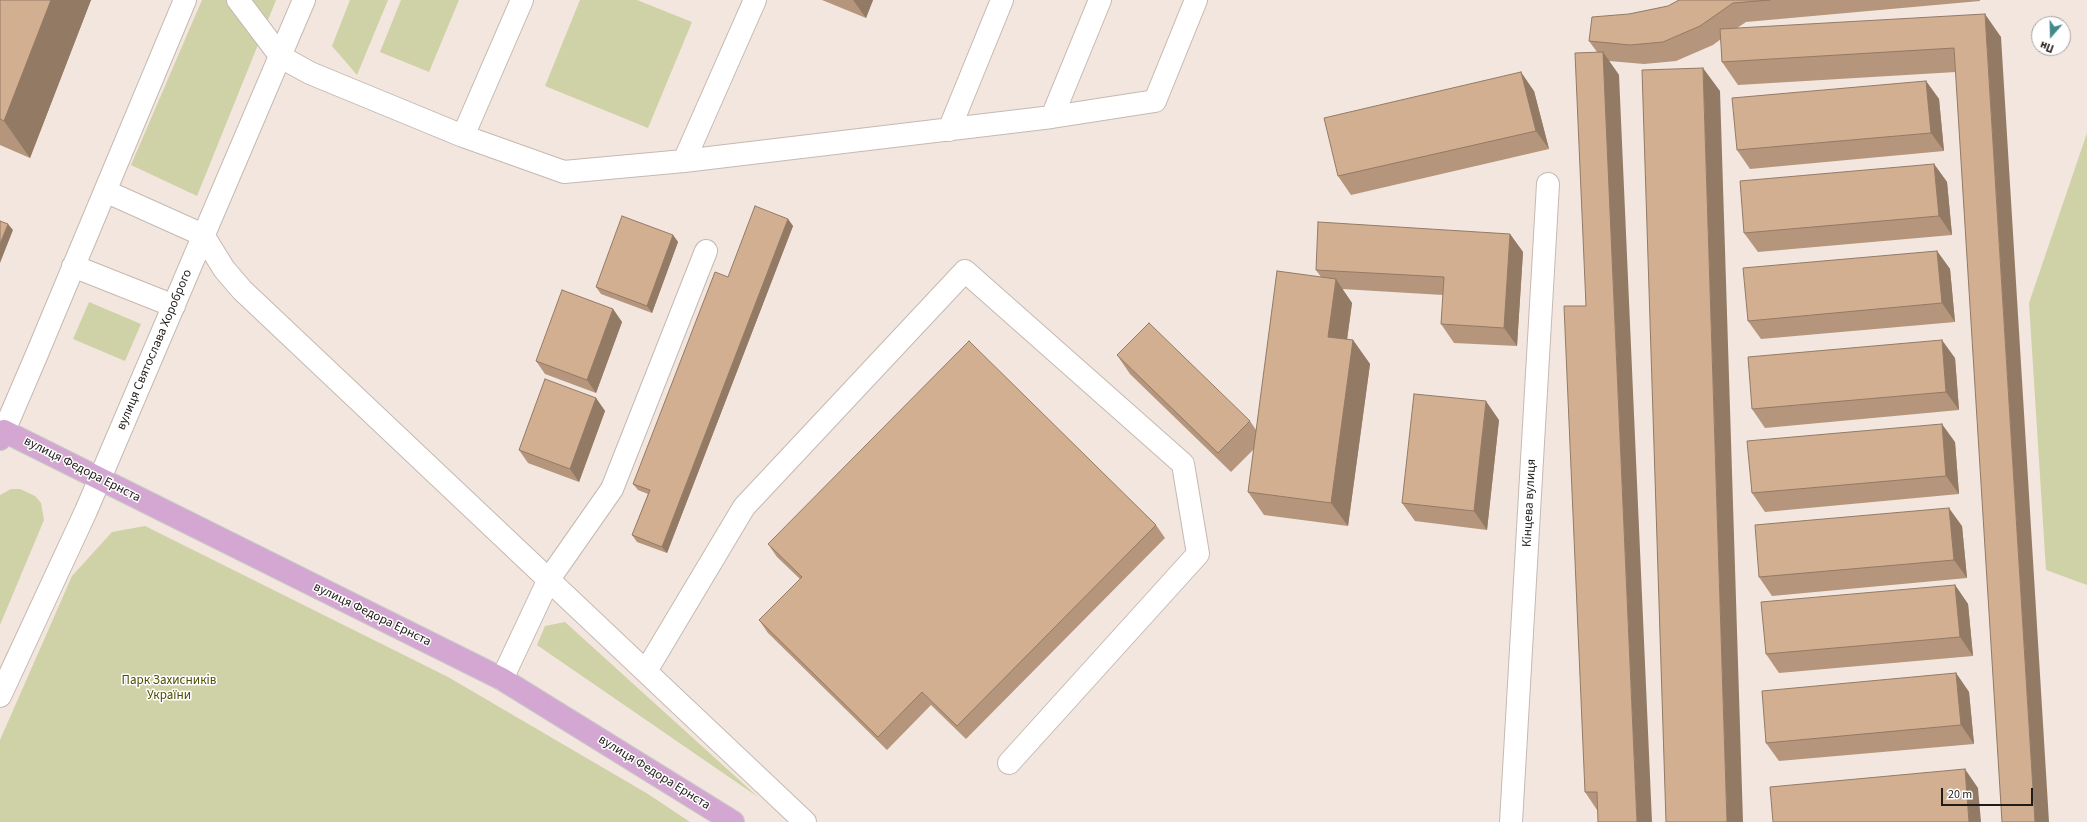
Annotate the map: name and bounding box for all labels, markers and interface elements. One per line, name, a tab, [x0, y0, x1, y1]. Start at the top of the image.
north arrow	[2031, 16, 2071, 56]
text: Пн	[2038, 37, 2056, 56]
street label: вулиця Святослава Хороброго	[114, 267, 196, 433]
street label: вулиця Федора Ернста	[21, 434, 143, 506]
street label: Кінцева вулиця	[1520, 459, 1540, 547]
street label: вулиця Федора Ернста	[311, 580, 433, 650]
park label: Парк Захисників України	[122, 673, 216, 704]
street label: вулиця Федора Ернста	[595, 732, 713, 814]
scale bar	[1943, 780, 2035, 806]
text: 20 m	[1948, 786, 1972, 803]

